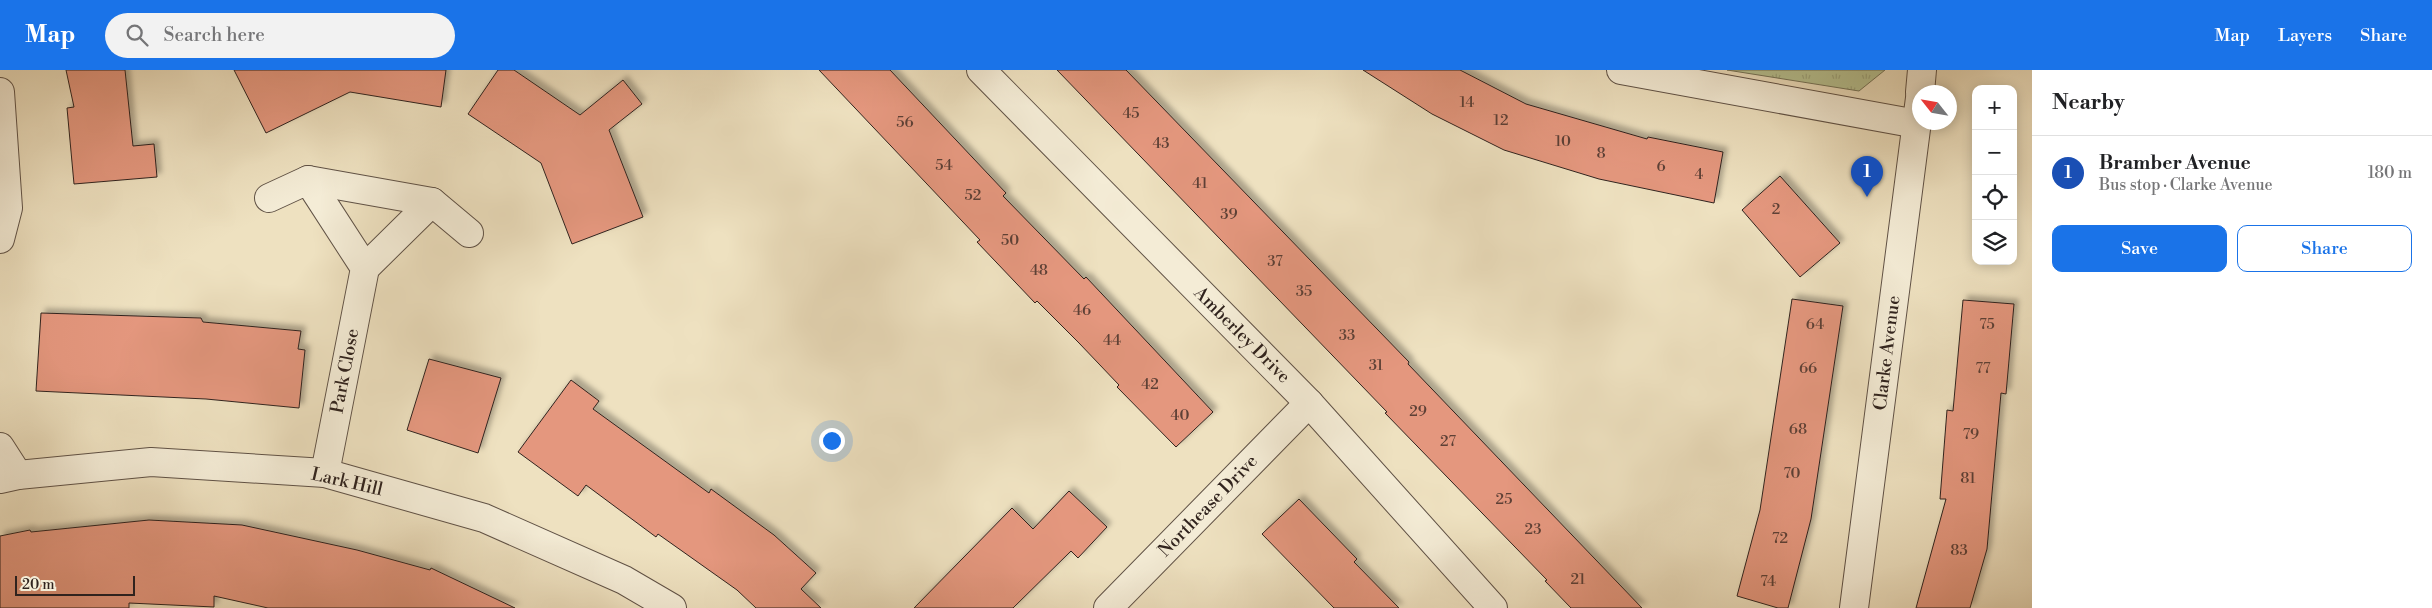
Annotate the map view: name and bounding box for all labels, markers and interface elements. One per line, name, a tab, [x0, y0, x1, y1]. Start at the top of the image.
search box	[105, 13, 455, 58]
text: Map	[25, 20, 75, 50]
icon: search	[123, 21, 151, 49]
text: Search here	[163, 23, 265, 47]
text: Map	[2215, 24, 2250, 47]
text: Layers	[2278, 24, 2332, 47]
text: Share	[2360, 24, 2407, 47]
north arrow	[1912, 85, 1957, 130]
map controls	[1972, 85, 2017, 265]
button: +	[1972, 85, 2017, 130]
text: Nearby	[2052, 90, 2125, 116]
house number: 14	[1460, 93, 1474, 112]
house number: 45	[1122, 104, 1140, 123]
house number: 12	[1493, 111, 1509, 130]
house number: 56	[896, 113, 914, 132]
button: −	[1972, 130, 2017, 175]
house number: 10	[1555, 132, 1571, 151]
house number: 43	[1152, 134, 1170, 153]
house number: 8	[1596, 144, 1606, 163]
text: Bramber Avenue	[2099, 151, 2251, 175]
house number: 54	[935, 156, 953, 175]
pin: 1	[1851, 156, 1883, 197]
house number: 6	[1656, 157, 1666, 176]
text: 1	[2064, 163, 2072, 183]
text: 180 m	[2368, 163, 2412, 183]
house number: 4	[1695, 165, 1704, 184]
house number: 41	[1192, 174, 1208, 193]
button: locate	[1972, 175, 2017, 220]
text: Bus stop · Clarke Avenue	[2099, 175, 2273, 195]
house number: 52	[965, 186, 981, 205]
house number: 2	[1772, 200, 1780, 219]
house number: 39	[1220, 205, 1238, 224]
button: layers	[1972, 220, 2017, 265]
button: Save	[2052, 225, 2227, 272]
button: Share	[2237, 225, 2412, 272]
house number: 50	[1001, 231, 1019, 250]
house number: 37	[1267, 252, 1283, 271]
house number: 48	[1030, 261, 1048, 280]
street label: Amberley Drive	[1188, 281, 1295, 388]
house number: 35	[1296, 282, 1312, 301]
street label: Clarke Avenue	[1869, 294, 1905, 412]
house number: 46	[1073, 301, 1091, 320]
house number: 64	[1806, 315, 1824, 334]
house number: 75	[1979, 315, 1995, 334]
house number: 33	[1339, 326, 1355, 345]
street label: Park Close	[326, 327, 364, 415]
house number: 44	[1103, 331, 1121, 350]
house number: 31	[1369, 356, 1384, 375]
house number: 66	[1799, 359, 1817, 378]
house number: 77	[1975, 359, 1991, 378]
house number: 42	[1141, 375, 1159, 394]
house number: 29	[1409, 402, 1427, 421]
house number: 40	[1171, 406, 1189, 425]
house number: 68	[1789, 420, 1807, 439]
house number: 79	[1963, 425, 1979, 444]
your location	[819, 428, 845, 454]
house number: 27	[1440, 432, 1456, 451]
street label: Northease Drive	[1153, 450, 1263, 562]
street label: Lark Hill	[309, 463, 386, 502]
house number: 70	[1783, 464, 1801, 483]
house number: 81	[1960, 469, 1976, 488]
house number: 25	[1496, 490, 1512, 509]
house number: 23	[1525, 520, 1541, 539]
house number: 72	[1772, 529, 1788, 548]
house number: 83	[1950, 541, 1968, 560]
house number: 21	[1570, 570, 1586, 589]
house number: 74	[1760, 572, 1776, 591]
scale bar	[15, 573, 135, 596]
text: 20 m	[22, 576, 54, 594]

